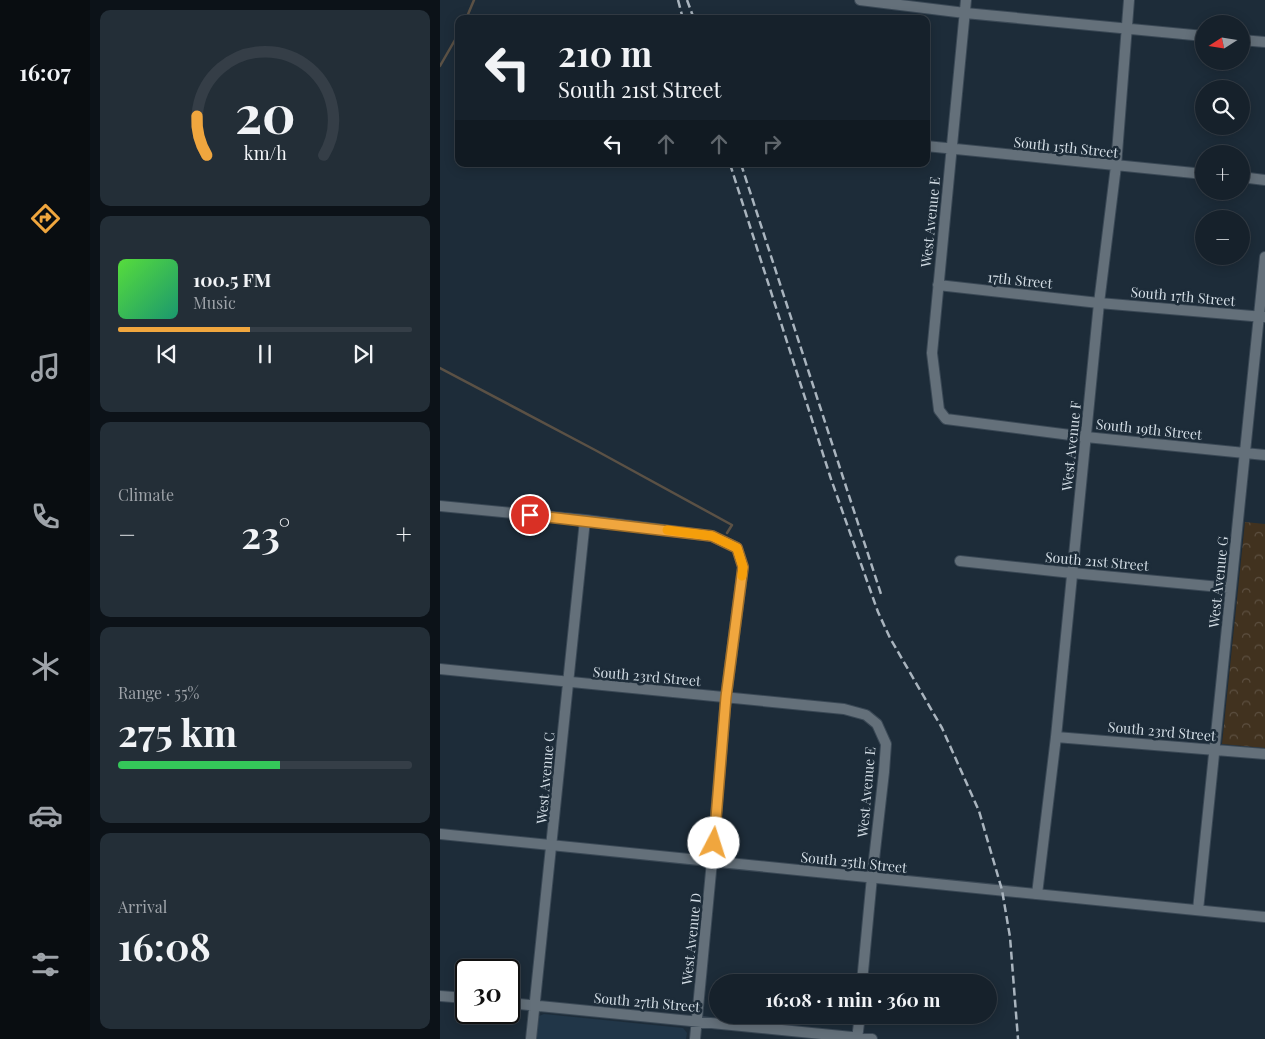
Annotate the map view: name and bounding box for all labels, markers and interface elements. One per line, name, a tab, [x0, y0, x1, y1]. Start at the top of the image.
north arrow	[1195, 15, 1250, 70]
map controls	[1195, 15, 1250, 265]
text: 210 m	[558, 29, 652, 76]
icon: left	[475, 35, 540, 100]
text: 16:07	[19, 57, 71, 87]
text: South 21st Street	[558, 74, 721, 104]
text: 20	[235, 78, 295, 147]
button: search	[1195, 80, 1250, 135]
icon: left	[599, 130, 627, 158]
icon: ahead	[652, 130, 680, 158]
icon: ahead	[705, 130, 733, 158]
icon: right	[758, 130, 786, 158]
street label: South 15th Street	[1013, 132, 1120, 162]
text: km/h	[244, 141, 287, 164]
button: +	[1195, 145, 1250, 200]
street label: West Avenue E	[916, 176, 944, 269]
icon: directions	[28, 201, 63, 236]
button: −	[1195, 210, 1250, 265]
text: 100.5 FM	[193, 266, 271, 292]
street label: 17th Street	[987, 267, 1054, 293]
street label: South 17th Street	[1130, 282, 1237, 310]
text: Music	[193, 292, 236, 313]
icon: previous	[153, 340, 181, 368]
icon: pause	[251, 340, 279, 368]
icon: next	[349, 340, 377, 368]
icon: music	[28, 350, 63, 385]
street label: West Avenue F	[1057, 400, 1085, 493]
street label: South 19th Street	[1095, 414, 1204, 444]
text: Climate	[118, 484, 174, 505]
pin	[509, 494, 551, 536]
icon: phone	[28, 499, 63, 534]
icon: arrive	[516, 501, 544, 529]
text: 23°	[241, 508, 290, 559]
text: −	[118, 515, 136, 552]
text: +	[396, 515, 412, 552]
street label: West Avenue G	[1204, 535, 1232, 630]
street label: South 21st Street	[1044, 547, 1151, 575]
icon: climate	[28, 649, 63, 684]
street label: South 23rd Street	[592, 662, 703, 690]
text: Range · 55%	[118, 682, 199, 703]
text: 275 km	[118, 706, 237, 757]
street label: South 23rd Street	[1107, 717, 1218, 745]
street label: West Avenue C	[531, 731, 558, 826]
street label: West Avenue E	[852, 746, 879, 839]
icon: car	[28, 798, 63, 833]
position arrow	[687, 816, 739, 868]
street label: South 25th Street	[800, 847, 909, 877]
street label: West Avenue D	[677, 892, 705, 987]
text: Arrival	[118, 896, 167, 917]
text: 16:08	[118, 920, 211, 971]
icon: filters	[28, 947, 63, 982]
speed limit sign: 30	[455, 959, 520, 1024]
text: 16:08 · 1 min · 360 m	[766, 986, 940, 1012]
street label: South 27th Street	[593, 988, 702, 1016]

